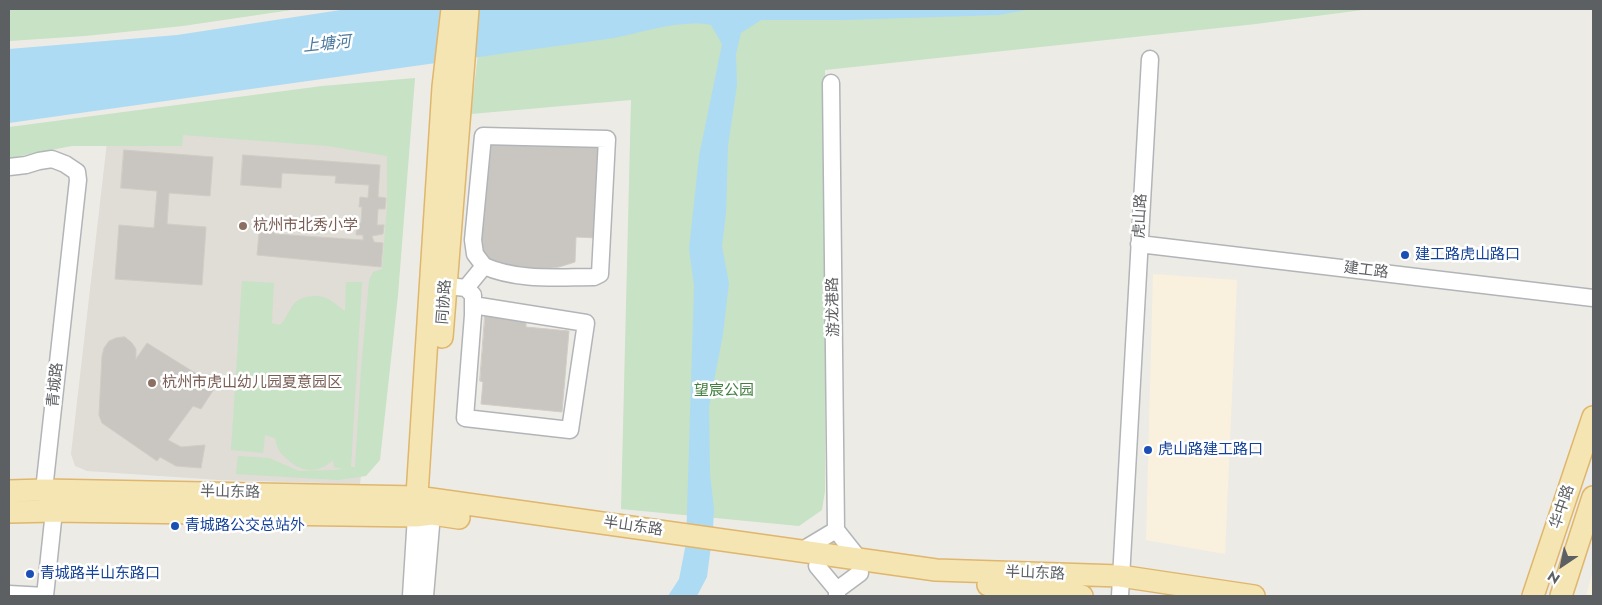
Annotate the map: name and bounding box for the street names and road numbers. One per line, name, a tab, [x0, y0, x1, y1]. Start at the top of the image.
street label: 虎山路	[1131, 193, 1151, 239]
street label: 建工路	[1343, 259, 1389, 283]
street label: 游龙港路	[824, 277, 844, 337]
street label: 同协路	[434, 279, 456, 325]
street label: 青城路	[45, 362, 67, 408]
street label: 半山东路	[200, 483, 260, 503]
street label: 华中路	[1547, 483, 1579, 531]
street label: 半山东路	[602, 514, 664, 540]
street label: 半山东路	[1005, 564, 1065, 584]

